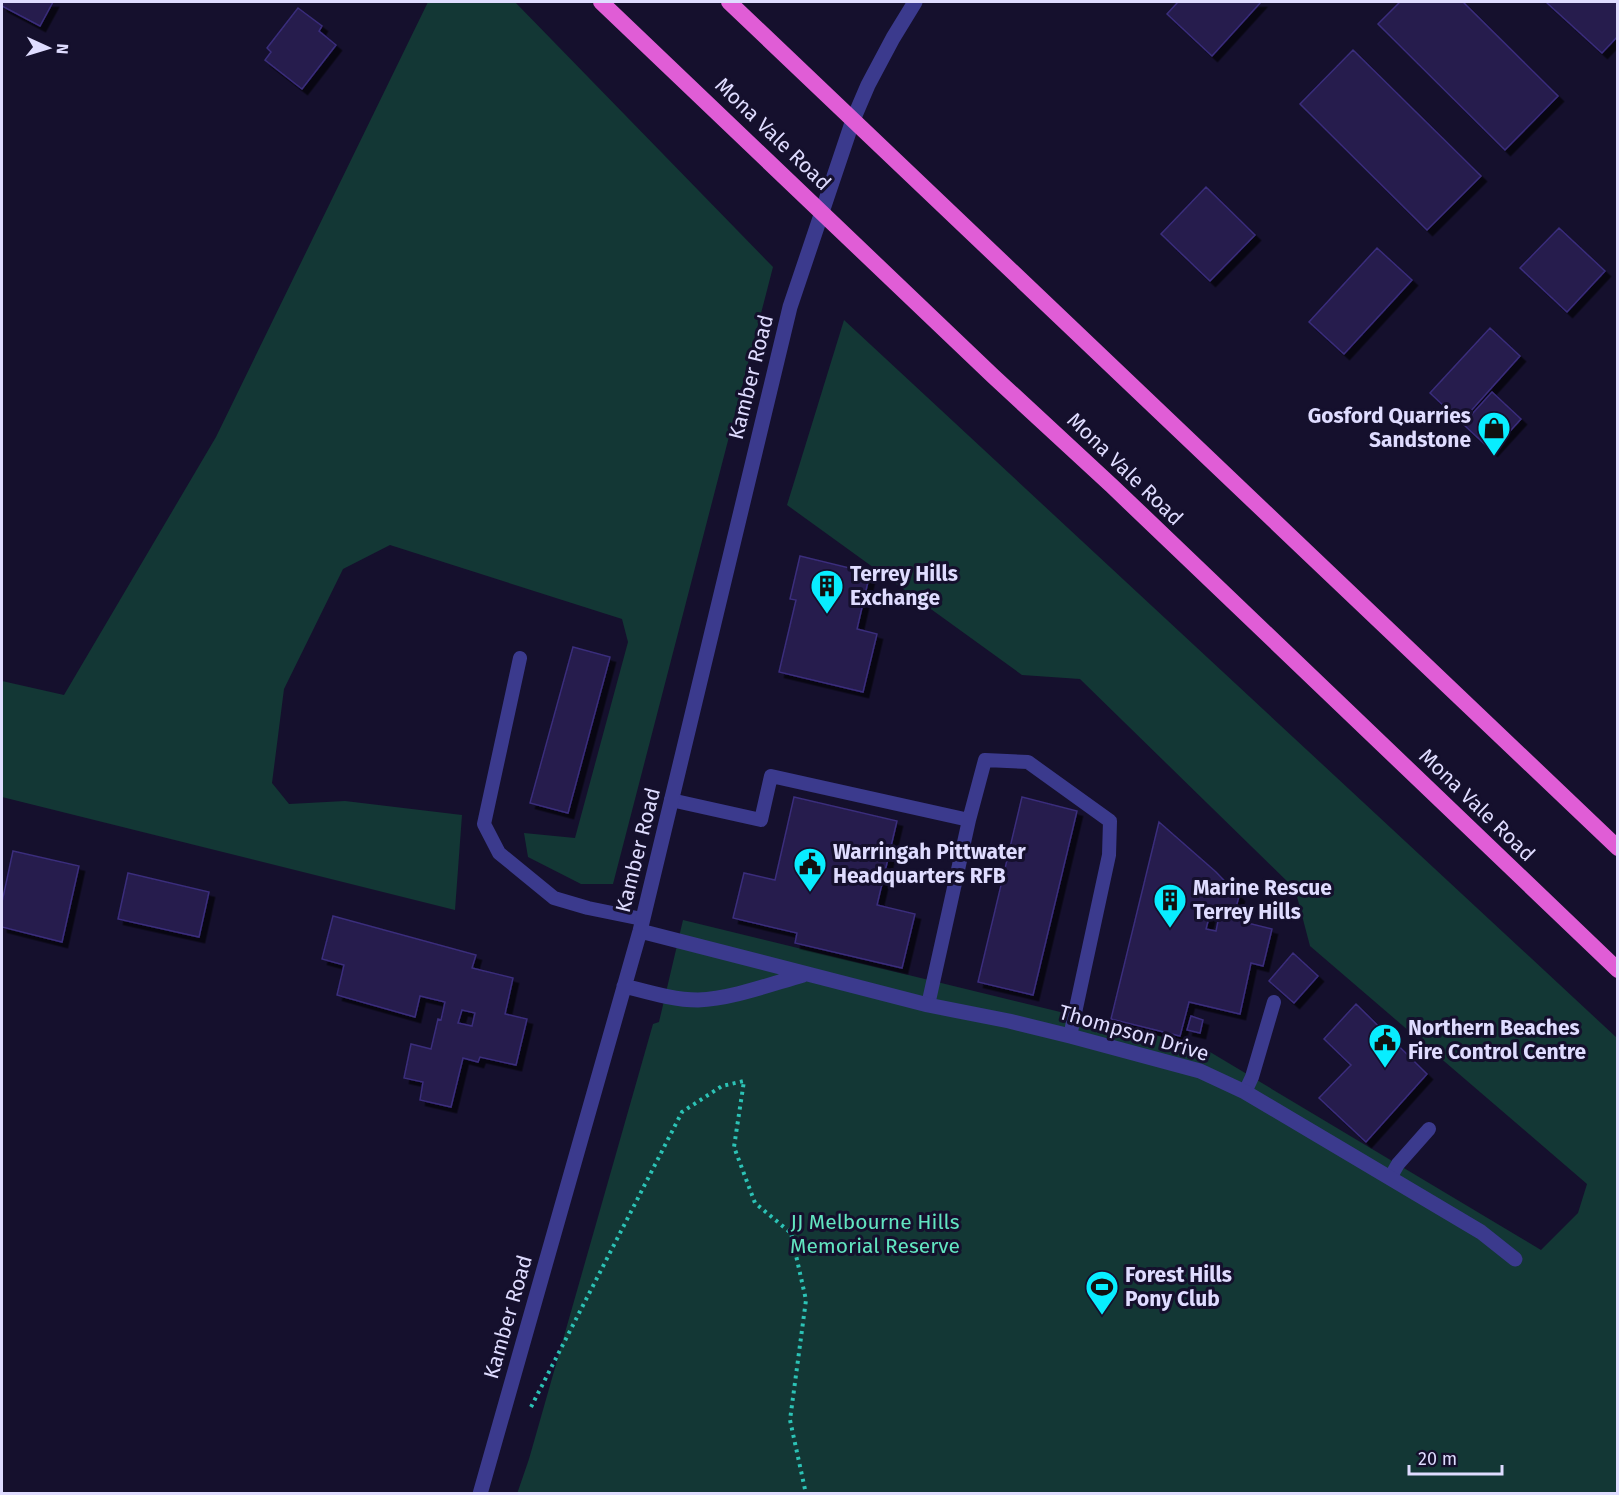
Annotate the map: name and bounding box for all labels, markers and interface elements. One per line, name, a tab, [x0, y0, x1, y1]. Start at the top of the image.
north arrow	[18, 18, 78, 78]
text: N	[53, 43, 72, 55]
street label: Mona Vale Road	[710, 72, 836, 196]
street label: Kamber Road	[723, 312, 779, 442]
place label: Gosford Quarries Sandstone	[1308, 403, 1471, 453]
street label: Mona Vale Road	[1062, 407, 1188, 531]
shop icon: Gosford Quarries Sandstone	[1476, 410, 1512, 457]
place label: Terrey Hills Exchange	[850, 561, 958, 611]
building icon: Terrey Hills Exchange	[809, 568, 845, 615]
street label: Mona Vale Road	[1414, 743, 1540, 867]
street label: Kamber Road	[610, 785, 666, 915]
place label: Warringah Pittwater Headquarters RFB	[833, 839, 1026, 889]
public building icon: Warringah Pittwater Headquarters RFB	[792, 846, 828, 893]
place label: Marine Rescue Terrey Hills	[1193, 875, 1332, 925]
building icon: Marine Rescue Terrey Hills	[1152, 882, 1188, 929]
street label: Thompson Drive	[1056, 999, 1212, 1067]
place label: Northern Beaches Fire Control Centre	[1408, 1015, 1587, 1065]
public building icon: Northern Beaches Fire Control Centre	[1367, 1022, 1403, 1069]
park label: JJ Melbourne Hills Memorial Reserve	[790, 1209, 960, 1259]
street label: Kamber Road	[478, 1252, 538, 1382]
place label: Forest Hills Pony Club	[1125, 1262, 1232, 1312]
sports icon: Forest Hills Pony Club	[1084, 1269, 1120, 1316]
scale bar	[1409, 1438, 1502, 1476]
text: 20 m	[1418, 1448, 1457, 1470]

